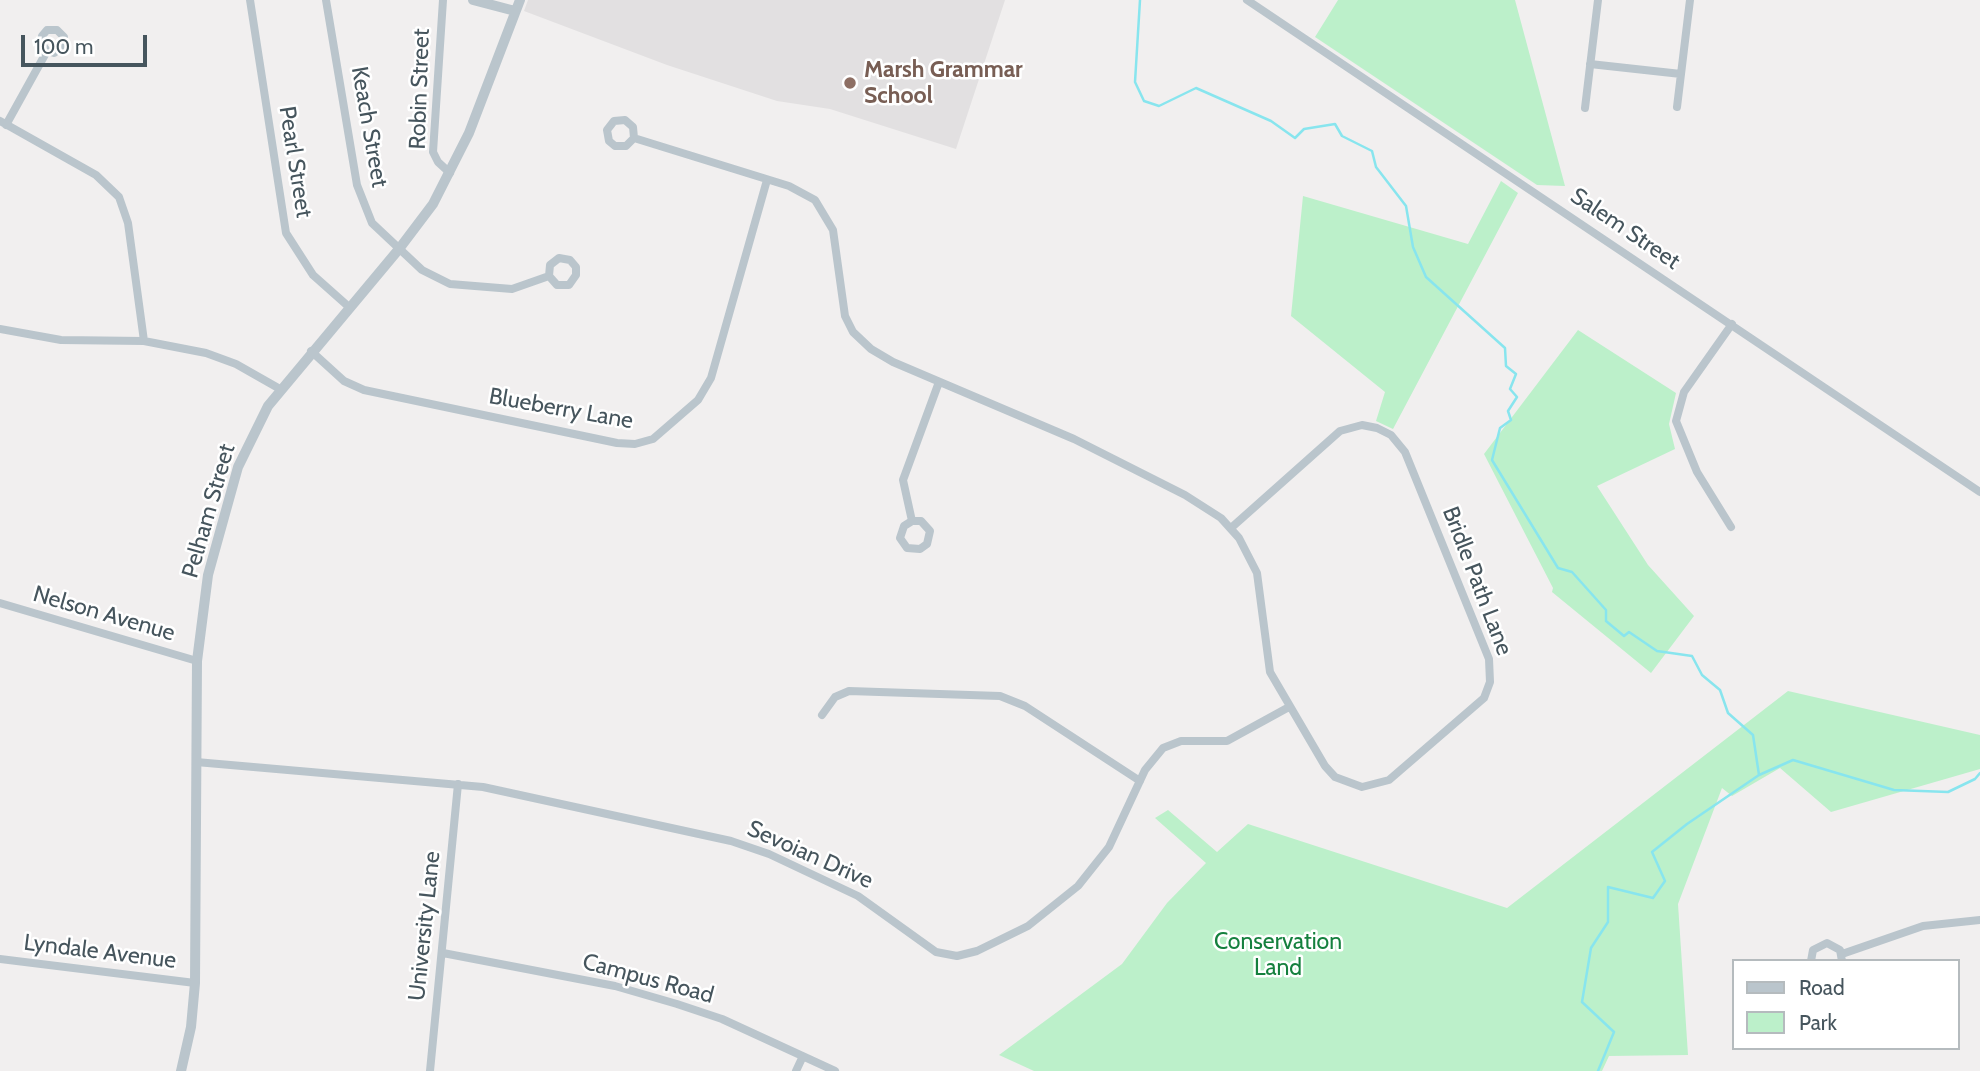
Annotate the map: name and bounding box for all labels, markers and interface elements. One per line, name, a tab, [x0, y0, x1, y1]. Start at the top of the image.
scale bar	[24, 21, 150, 65]
street label: Robin Street	[404, 28, 436, 150]
text: 100 m	[34, 34, 93, 59]
place label: Marsh Grammar School	[864, 56, 1023, 110]
street label: Keach Street	[345, 64, 393, 190]
marker: Marsh Grammar School	[842, 75, 858, 91]
street label: Pearl Street	[273, 104, 317, 220]
street label: Salem Street	[1565, 182, 1685, 276]
street label: Blueberry Lane	[487, 383, 635, 435]
street label: Pelham Street	[177, 441, 241, 581]
street label: Bridle Path Lane	[1436, 503, 1518, 659]
street label: Nelson Avenue	[30, 581, 178, 647]
street label: Sevoian Drive	[743, 815, 877, 895]
street label: University Lane	[403, 850, 447, 1002]
park label: Conservation Land	[1214, 928, 1342, 982]
street label: Lyndale Avenue	[22, 929, 178, 975]
street label: Campus Road	[579, 948, 717, 1010]
legend	[1731, 959, 1959, 1050]
text: Road	[1799, 975, 1845, 1000]
text: Park	[1799, 1010, 1837, 1035]

